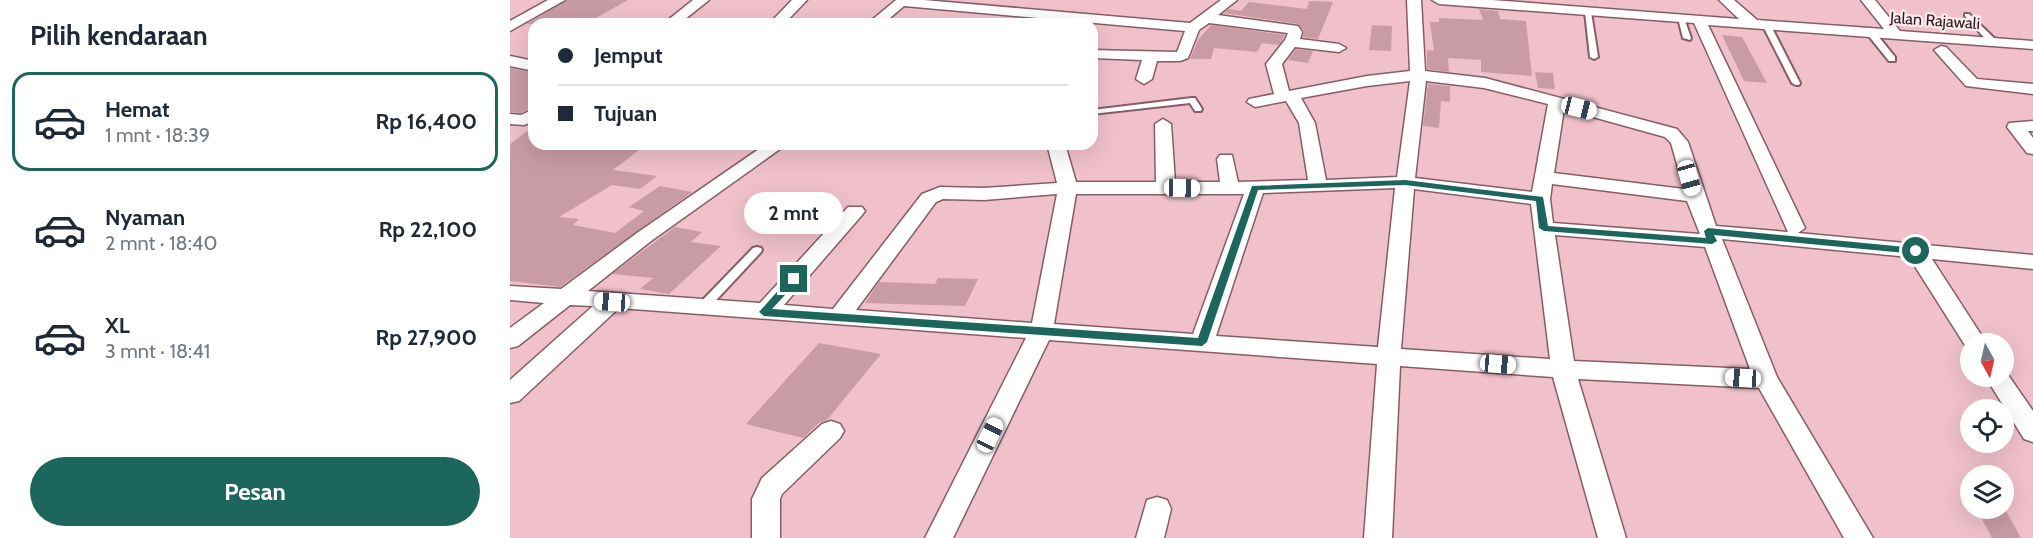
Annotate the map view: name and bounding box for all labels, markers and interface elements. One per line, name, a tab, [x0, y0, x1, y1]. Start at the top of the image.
street label: Jalan Rajawali	[1888, 8, 1981, 33]
text: Pilih kendaraan	[30, 19, 208, 52]
text: Jemput	[594, 42, 663, 69]
icon: car	[33, 95, 87, 149]
car	[1559, 95, 1599, 121]
text: Hemat	[105, 96, 170, 123]
text: Tujuan	[594, 100, 657, 127]
text: Rp 16,400	[376, 108, 477, 135]
text: 1 mnt · 18:39	[105, 123, 210, 147]
car	[1675, 158, 1703, 198]
car	[1164, 179, 1200, 197]
callout: 2 mnt	[744, 192, 844, 234]
text: 2 mnt	[768, 201, 819, 225]
icon: car	[33, 203, 87, 257]
text: Nyaman	[105, 204, 185, 231]
text: Rp 22,100	[379, 216, 477, 243]
text: 2 mnt · 18:40	[105, 231, 217, 255]
route start	[1902, 237, 1929, 264]
route end	[780, 265, 807, 292]
car	[593, 292, 631, 312]
icon: car	[33, 311, 87, 365]
text: XL	[105, 312, 130, 339]
text: Rp 27,900	[376, 324, 477, 351]
north arrow	[1960, 333, 2014, 387]
map controls	[1960, 333, 2014, 519]
text: 3 mnt · 18:41	[105, 339, 210, 363]
car	[1479, 353, 1517, 375]
car	[1725, 368, 1761, 388]
button: locate	[1960, 399, 2014, 453]
car	[974, 415, 1006, 455]
button: Pesan	[30, 457, 480, 526]
button: layers	[1960, 465, 2014, 519]

